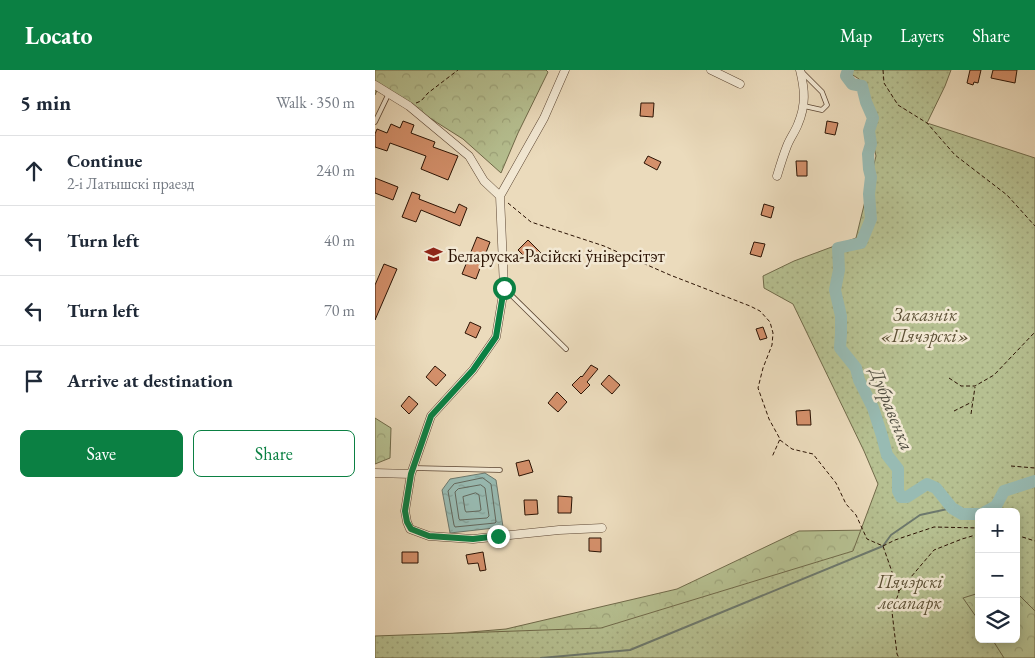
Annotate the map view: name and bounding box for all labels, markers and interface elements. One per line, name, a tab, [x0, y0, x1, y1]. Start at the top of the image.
text: Locato	[25, 20, 93, 51]
text: Map	[840, 24, 872, 47]
text: Layers	[900, 24, 944, 47]
text: Share	[972, 24, 1010, 47]
text: 5 min	[20, 89, 71, 116]
text: Walk · 350 m	[276, 92, 355, 113]
text: Continue	[67, 148, 142, 173]
icon: ahead	[20, 157, 48, 185]
text: 240 m	[316, 160, 355, 181]
text: 2-і Латышскі праезд	[67, 173, 194, 194]
icon: left	[20, 227, 48, 255]
text: Turn left	[67, 228, 139, 253]
text: 40 m	[324, 230, 355, 251]
place label: Беларуска-Расійскі ўніверсітэт	[447, 244, 666, 267]
school or university icon: Беларуска-Расійскі ўніверсітэт	[423, 245, 443, 265]
route start	[493, 277, 516, 300]
icon: left	[20, 297, 48, 325]
text: Turn left	[67, 298, 139, 323]
text: 70 m	[324, 300, 355, 321]
park label: Заказнік «Пячэрскі»	[881, 303, 969, 348]
water label: Дубравенка	[863, 362, 920, 454]
icon: arrive	[20, 367, 48, 395]
text: Arrive at destination	[67, 368, 233, 393]
button: Save	[20, 430, 183, 477]
button: Share	[193, 430, 355, 477]
map controls	[975, 508, 1020, 643]
button: +	[975, 508, 1020, 553]
route end	[487, 525, 510, 548]
button: −	[975, 553, 1020, 598]
park label: Пячэрскі лесапарк	[876, 570, 943, 615]
button: layers	[975, 598, 1020, 643]

